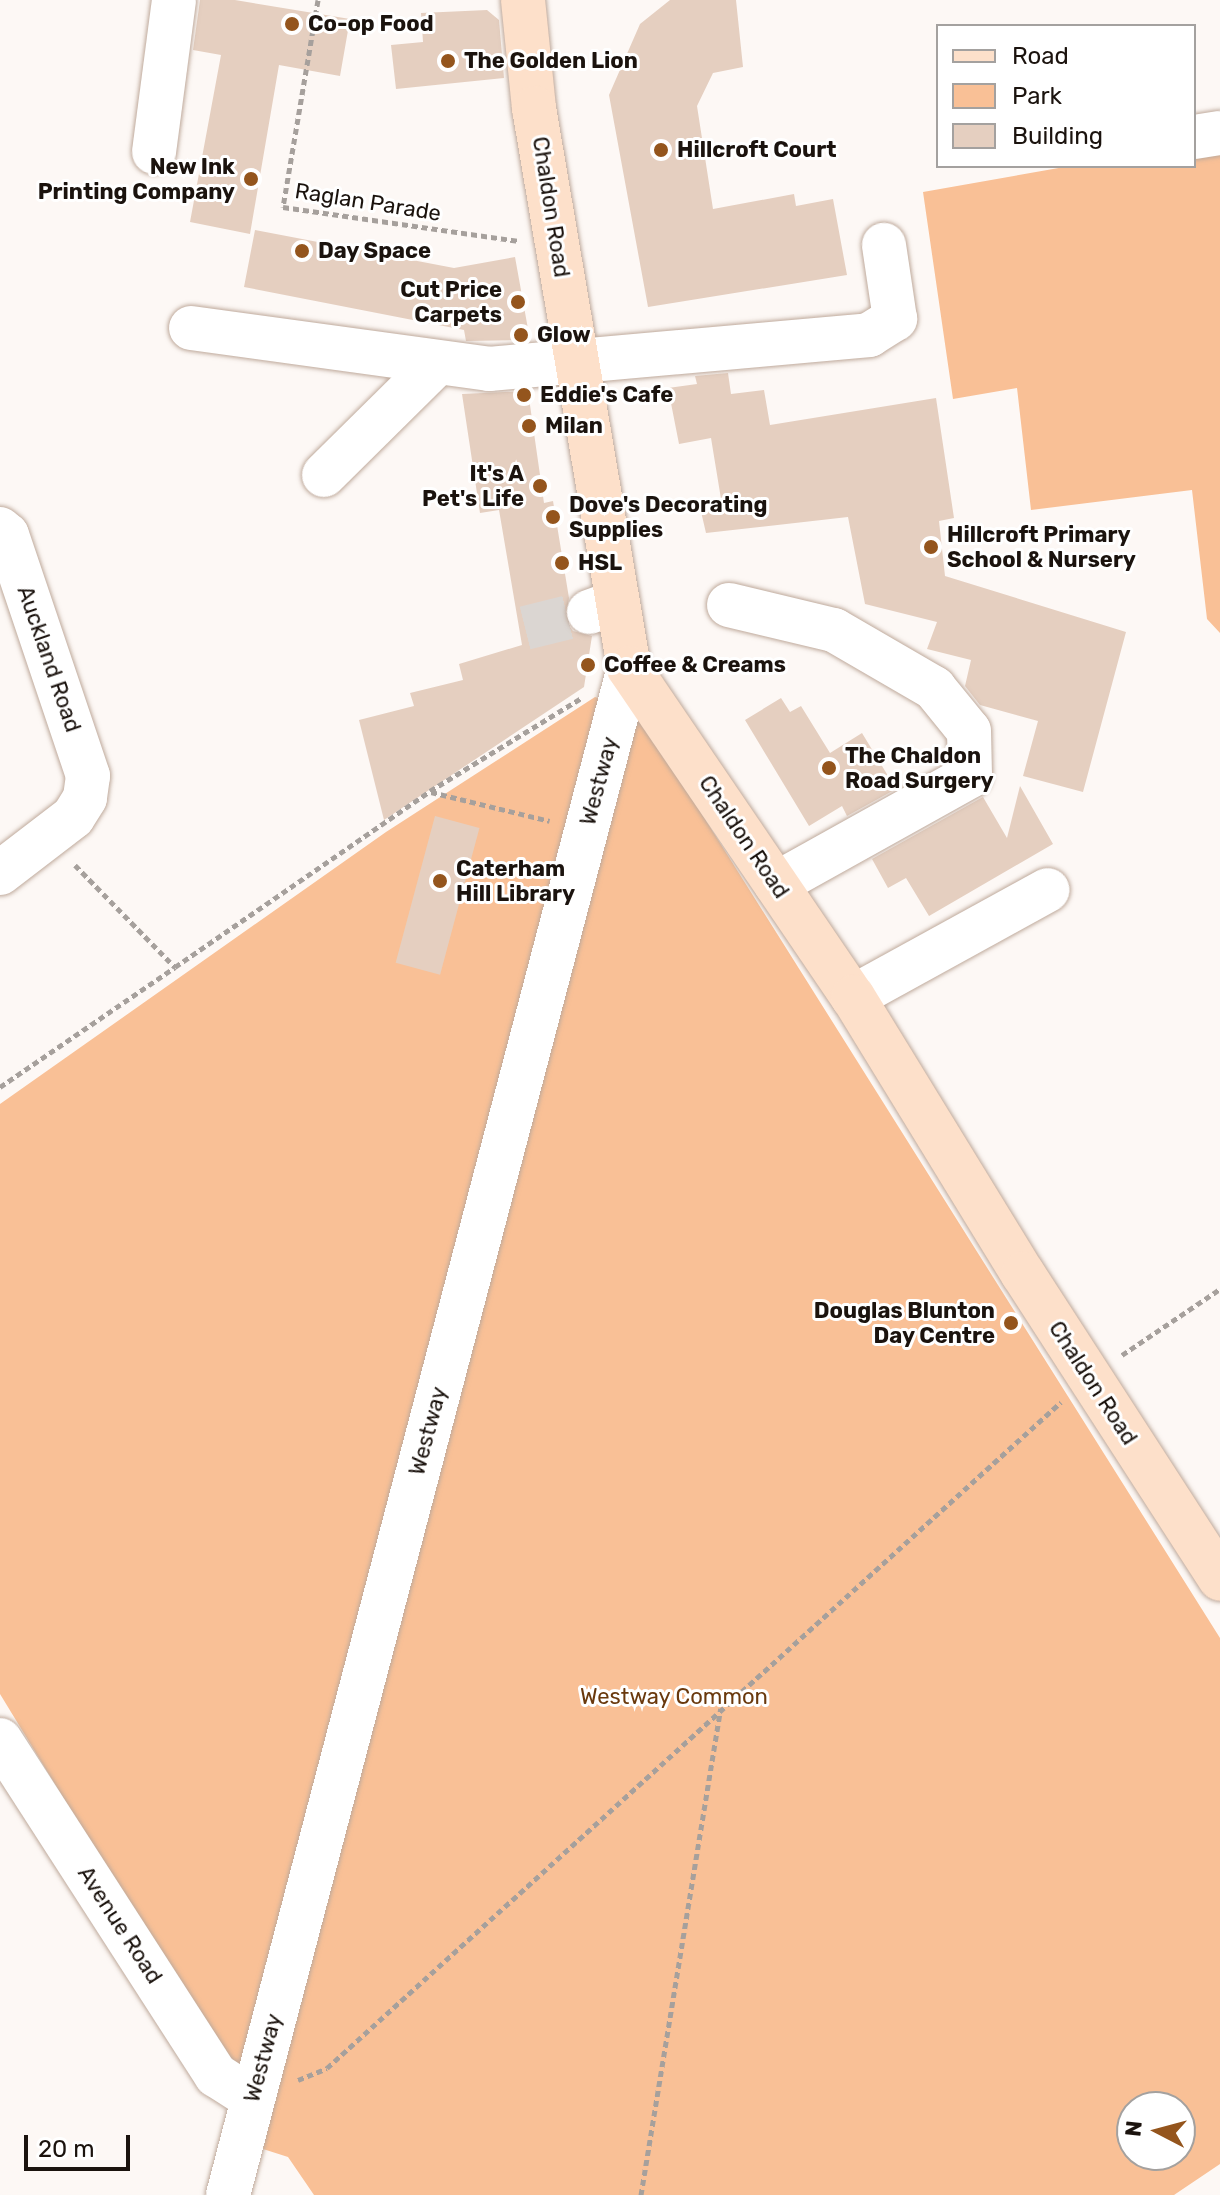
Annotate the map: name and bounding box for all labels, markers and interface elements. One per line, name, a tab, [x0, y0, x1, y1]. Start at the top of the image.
place label: Co-op Food	[308, 11, 434, 37]
marker: Co-op Food	[283, 15, 301, 33]
legend	[936, 24, 1196, 168]
text: Road	[1012, 42, 1069, 70]
place label: The Golden Lion	[464, 48, 638, 74]
marker: The Golden Lion	[439, 52, 457, 70]
text: Park	[1012, 82, 1062, 110]
text: Building	[1012, 122, 1103, 150]
street label: Chaldon Road	[527, 135, 575, 279]
place label: Hillcroft Court	[677, 137, 836, 163]
marker: Hillcroft Court	[652, 141, 670, 159]
place label: New Ink Printing Company	[38, 153, 235, 204]
marker: New Ink Printing Company	[242, 170, 260, 188]
street label: Raglan Parade	[293, 177, 443, 227]
place label: Day Space	[318, 238, 432, 264]
marker: Day Space	[293, 242, 311, 260]
place label: Cut Price Carpets	[400, 276, 502, 328]
marker: Cut Price Carpets	[509, 293, 527, 311]
place label: Glow	[537, 322, 591, 348]
marker: Glow	[512, 326, 530, 344]
place label: Eddie's Cafe	[540, 382, 673, 408]
marker: Eddie's Cafe	[515, 386, 533, 404]
place label: Milan	[545, 413, 603, 439]
marker: Milan	[520, 417, 538, 435]
place label: It's A Pet's Life	[422, 460, 524, 512]
marker: It's A Pet's Life	[531, 477, 549, 495]
place label: Dove's Decorating Supplies	[569, 491, 767, 542]
marker: Dove's Decorating Supplies	[544, 508, 562, 526]
place label: Hillcroft Primary School & Nursery	[947, 521, 1136, 572]
marker: Hillcroft Primary School & Nursery	[922, 538, 940, 556]
place label: HSL	[578, 550, 622, 576]
marker: HSL	[553, 554, 571, 572]
street label: Auckland Road	[12, 582, 86, 736]
place label: Coffee & Creams	[604, 652, 786, 678]
marker: Coffee & Creams	[579, 656, 597, 674]
street label: Westway	[575, 734, 623, 828]
place label: The Chaldon Road Surgery	[845, 742, 994, 794]
marker: The Chaldon Road Surgery	[820, 759, 838, 777]
street label: Chaldon Road	[693, 771, 795, 903]
place label: Caterham Hill Library	[456, 855, 575, 906]
marker: Caterham Hill Library	[431, 872, 449, 890]
place label: Douglas Blunton Day Centre	[814, 1297, 995, 1348]
marker: Douglas Blunton Day Centre	[1002, 1314, 1020, 1332]
street label: Chaldon Road	[1043, 1316, 1143, 1450]
street label: Westway	[404, 1384, 452, 1478]
park label: Westway Common	[580, 1684, 768, 1710]
street label: Avenue Road	[72, 1861, 168, 1989]
street label: Westway	[239, 2011, 287, 2105]
north arrow	[1116, 2091, 1196, 2171]
scale bar	[28, 2119, 134, 2169]
text: N	[1119, 2119, 1148, 2138]
text: 20 m	[38, 2135, 95, 2163]

